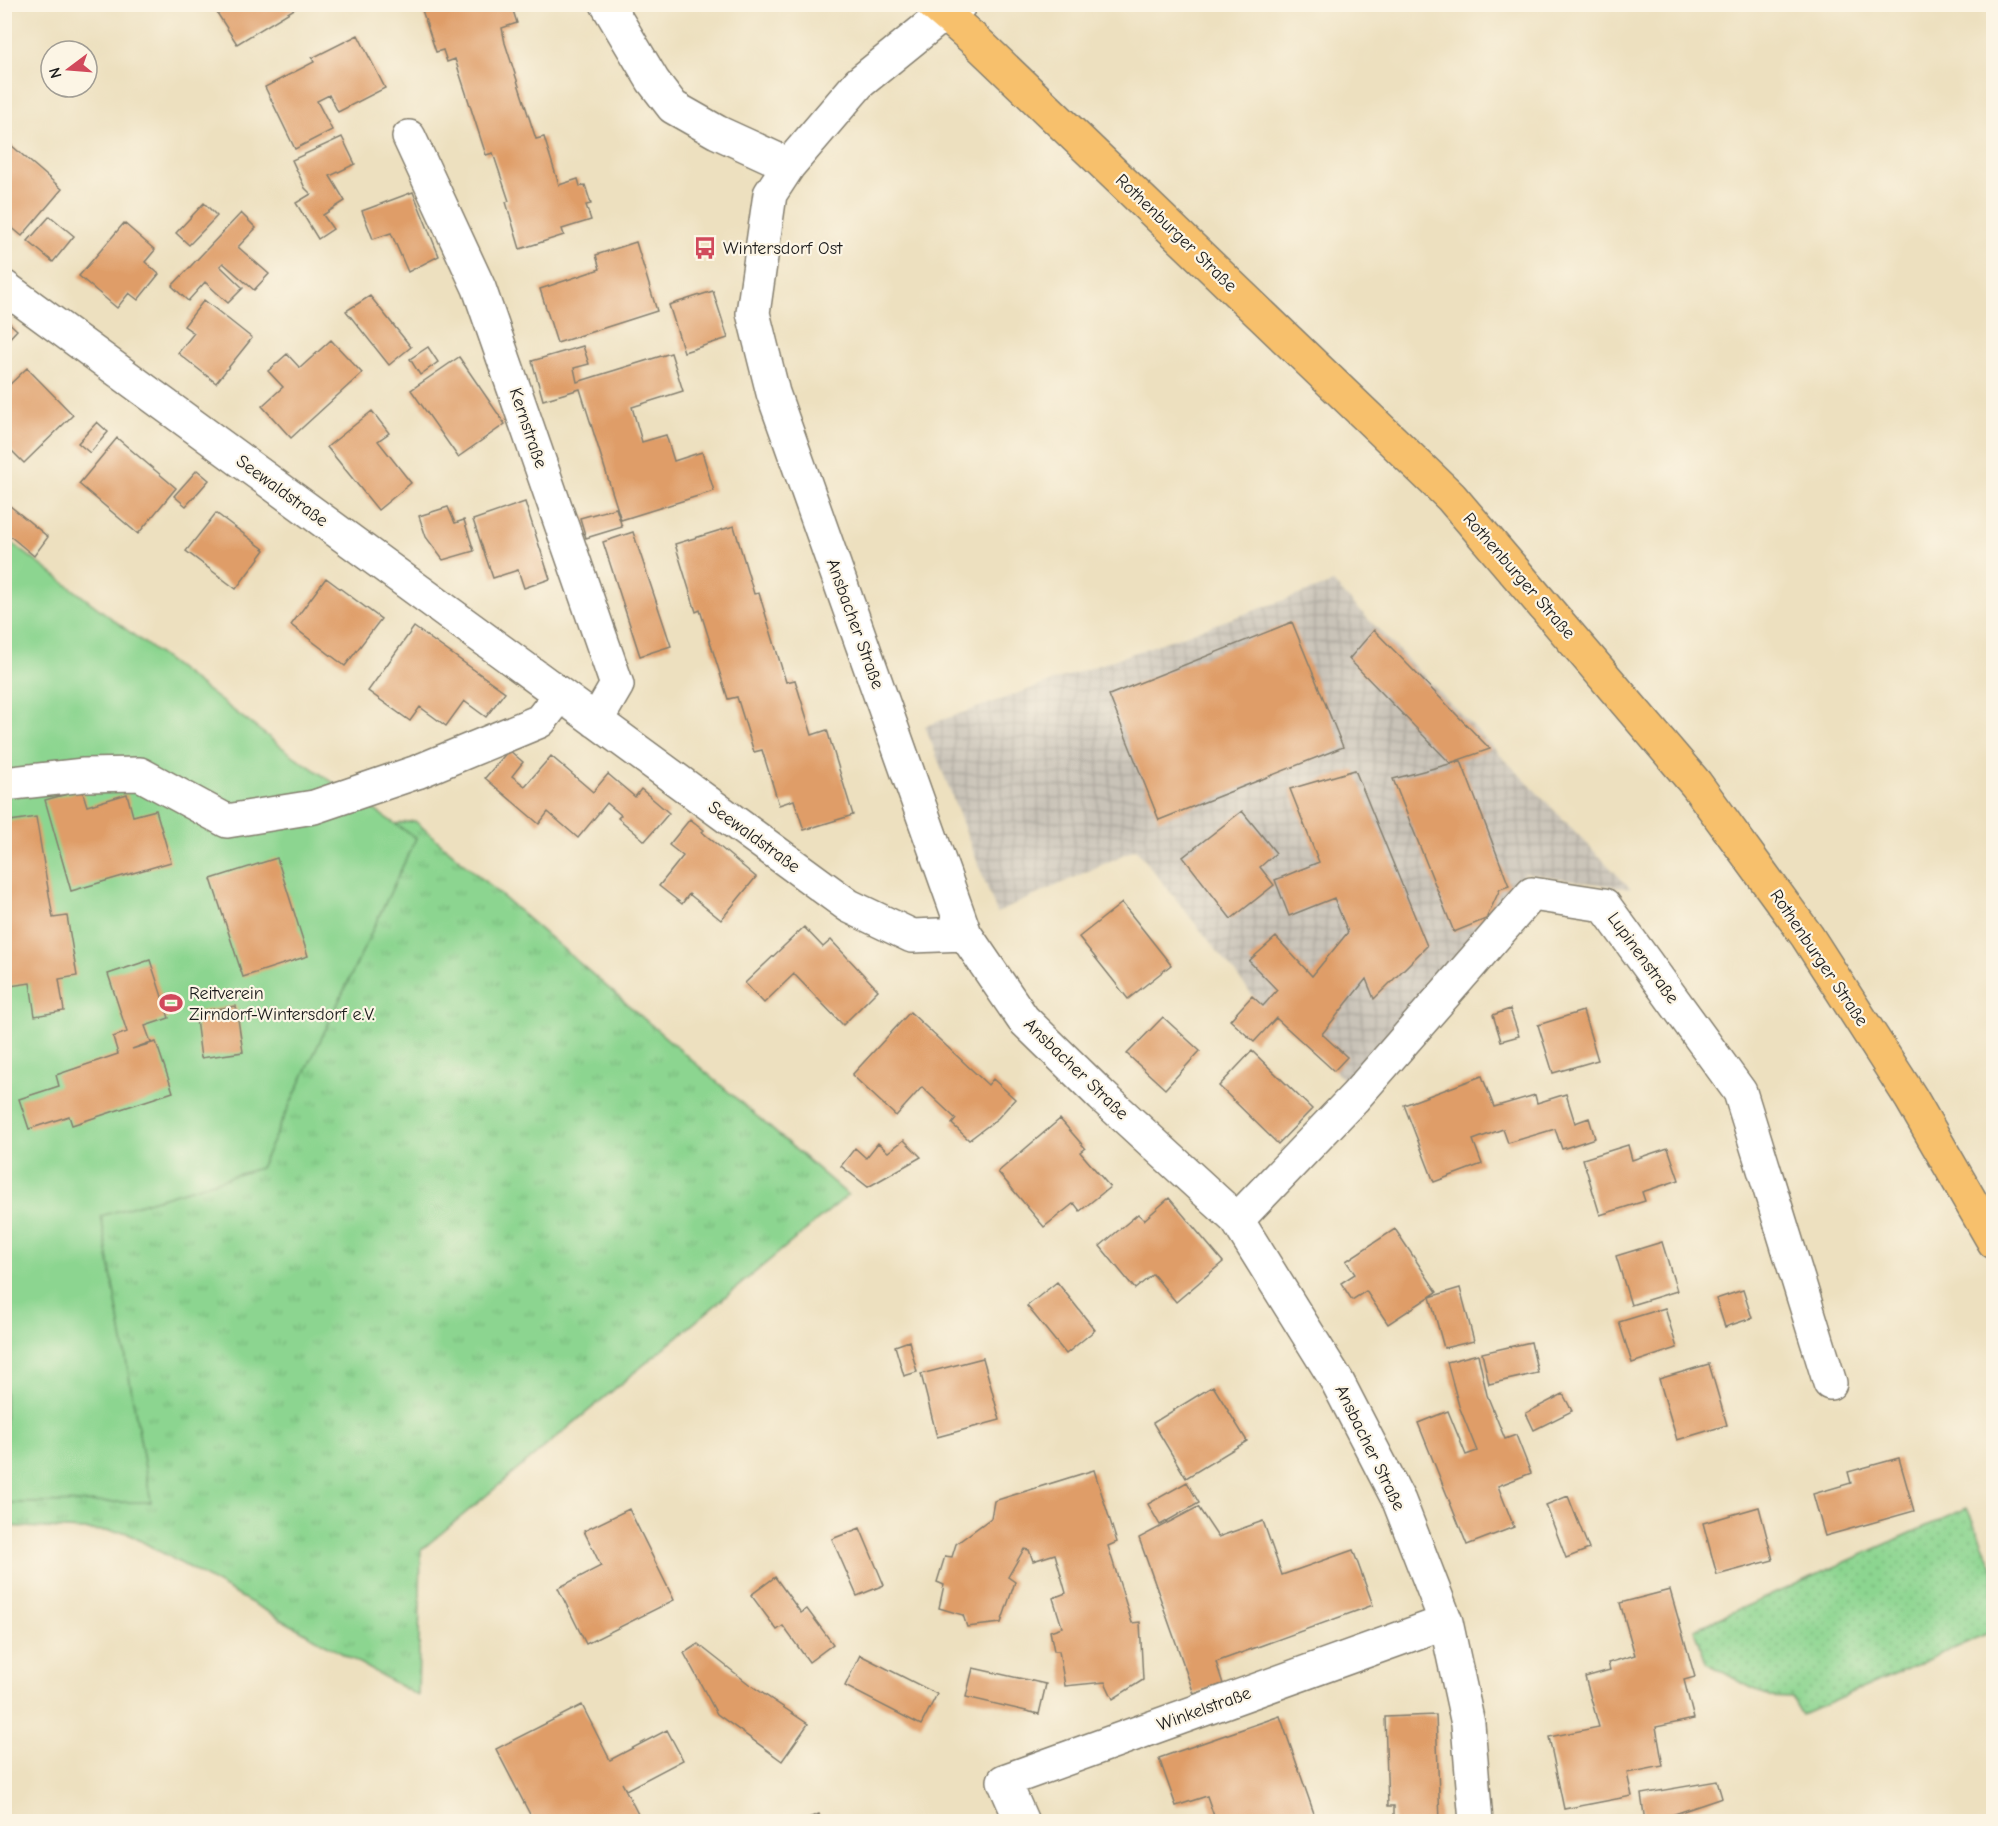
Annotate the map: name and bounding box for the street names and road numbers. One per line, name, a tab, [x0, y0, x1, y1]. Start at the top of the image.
street label: Rothenburger Straße	[1111, 170, 1241, 296]
street label: Kernstraße	[504, 385, 552, 471]
street label: Seewaldstraße	[232, 451, 332, 531]
street label: Rothenburger Straße	[1458, 509, 1580, 643]
street label: Ansbacher Straße	[822, 556, 888, 692]
street label: Seewaldstraße	[704, 797, 804, 877]
street label: Rothenburger Straße	[1765, 886, 1873, 1030]
street label: Lupinenstraße	[1603, 908, 1683, 1008]
street label: Ansbacher Straße	[1019, 1014, 1133, 1124]
street label: Ansbacher Straße	[1331, 1382, 1409, 1514]
street label: Winkelstraße	[1154, 1682, 1254, 1736]

